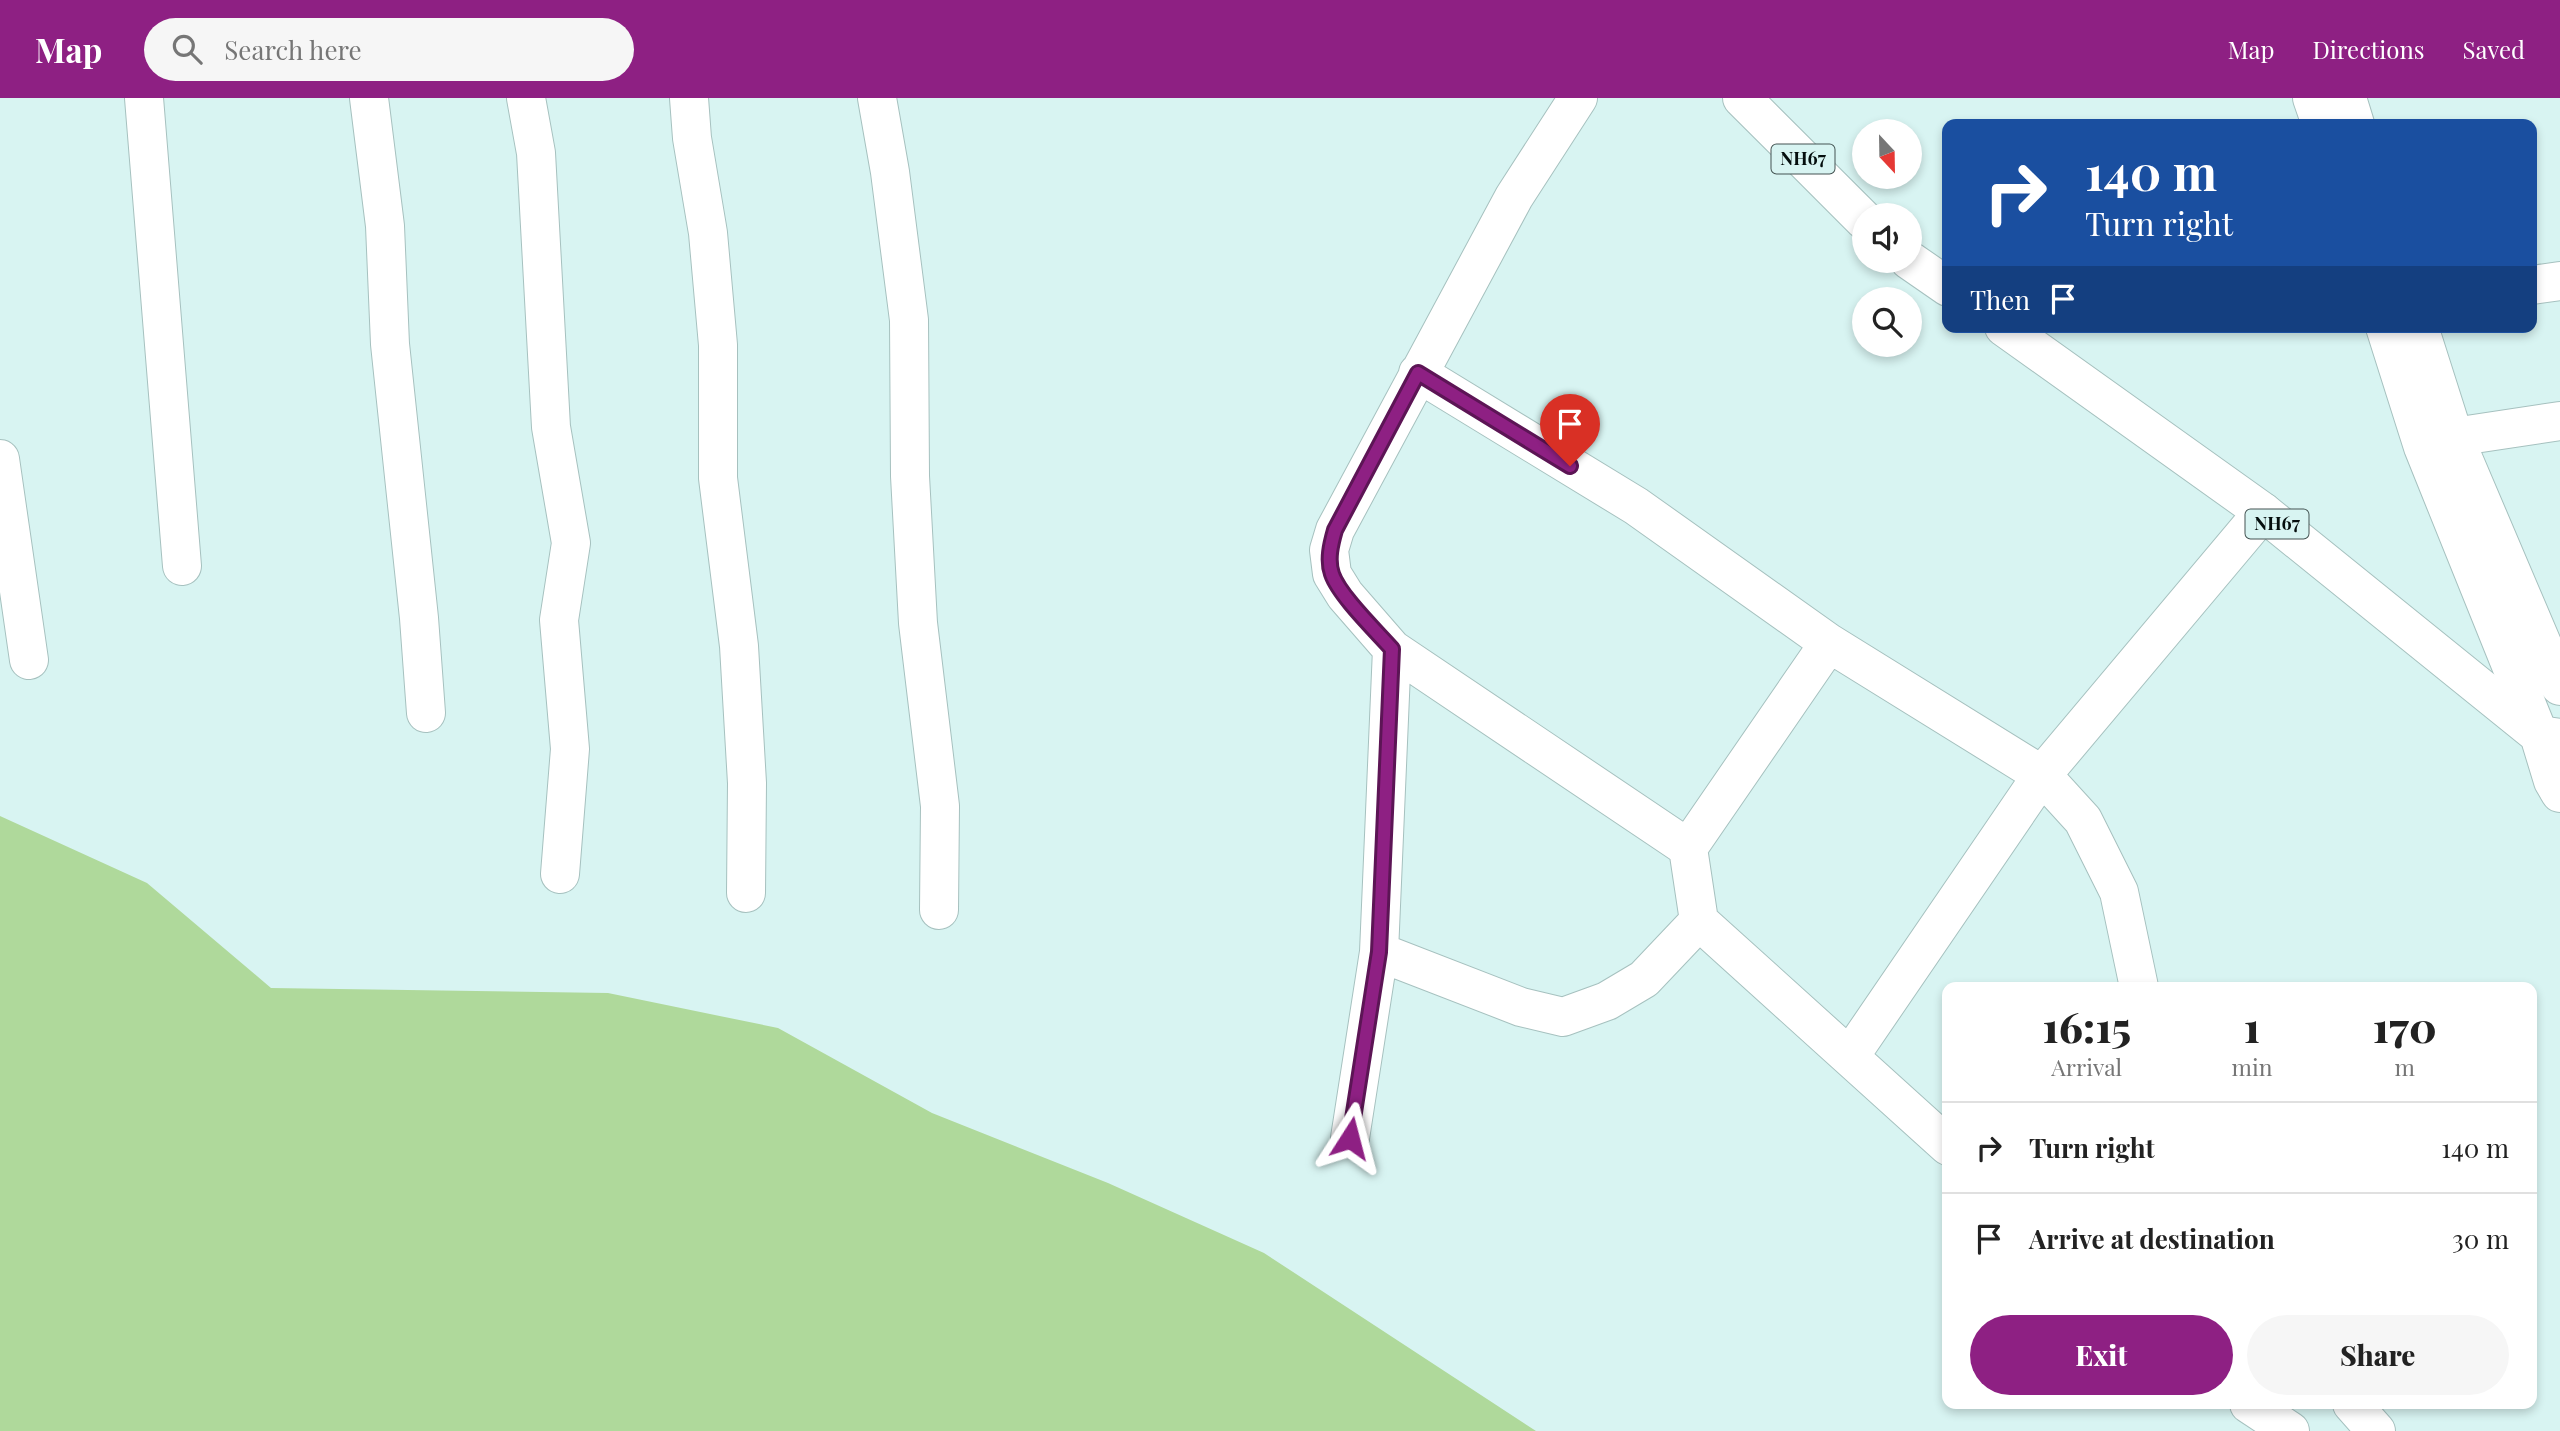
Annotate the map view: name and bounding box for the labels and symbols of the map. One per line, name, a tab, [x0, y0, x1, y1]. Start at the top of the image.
north arrow	[1852, 119, 1922, 189]
road number: NH67	[1772, 144, 1834, 174]
pin	[1540, 394, 1600, 466]
road number: NH67	[2246, 510, 2308, 538]
position arrow	[1313, 1101, 1387, 1175]

